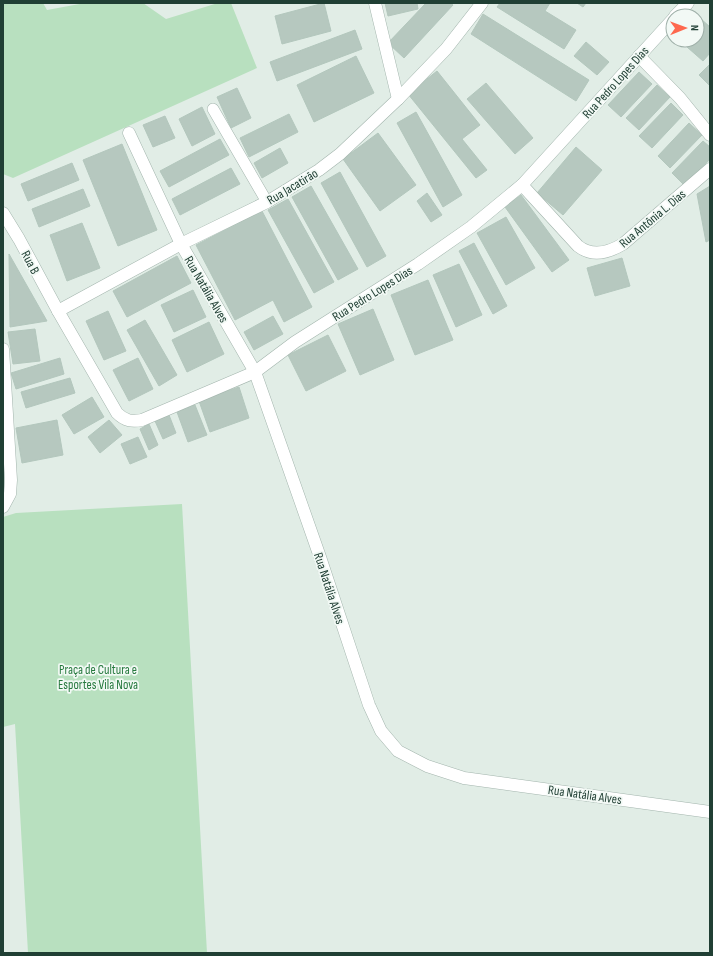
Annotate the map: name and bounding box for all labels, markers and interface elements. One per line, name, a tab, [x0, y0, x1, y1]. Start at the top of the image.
north arrow	[665, 8, 705, 48]
text: N	[688, 25, 701, 31]
street label: Rua Pedro Lopes Dias	[579, 43, 653, 122]
street label: Rua Jacatirão	[264, 165, 321, 208]
street label: Rua Antônia L. Dias	[616, 186, 689, 251]
street label: Rua B	[17, 248, 43, 277]
street label: Rua Natália Alves	[181, 253, 232, 326]
street label: Rua Pedro Lopes Dias	[329, 263, 416, 325]
street label: Rua Natália Alves	[310, 551, 348, 626]
park label: Praça de Cultura e Esportes Vila Nova	[58, 662, 138, 693]
street label: Rua Natália Alves	[547, 782, 623, 808]

